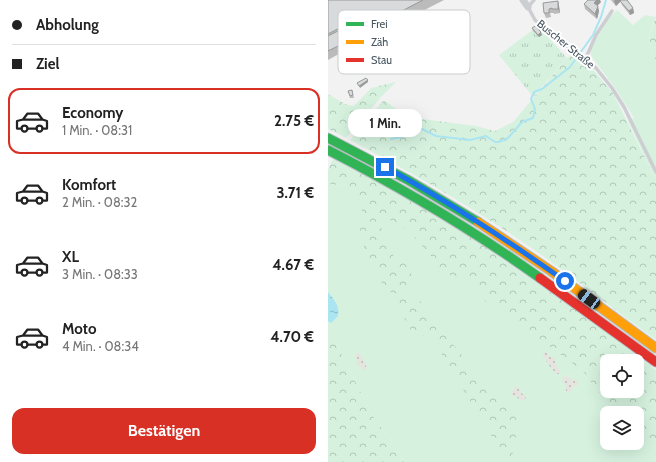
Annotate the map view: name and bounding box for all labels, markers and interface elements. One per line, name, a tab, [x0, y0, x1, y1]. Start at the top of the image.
legend	[338, 10, 470, 74]
text: Abholung	[36, 16, 99, 34]
text: Frei	[371, 17, 388, 31]
street label: Buscher Straße	[534, 17, 598, 72]
text: Zäh	[371, 35, 388, 49]
text: Stau	[371, 53, 392, 67]
text: Ziel	[36, 55, 59, 73]
icon: car	[14, 103, 50, 139]
text: Economy	[62, 104, 123, 122]
callout: 1 Min.	[348, 109, 422, 137]
text: 2.75 €	[274, 112, 314, 130]
text: 1 Min.	[369, 115, 401, 131]
text: 1 Min. · 08:31	[62, 122, 132, 138]
route end	[376, 158, 394, 176]
icon: car	[14, 175, 50, 211]
text: Komfort	[62, 176, 116, 194]
text: 3.71 €	[276, 184, 314, 202]
text: 2 Min. · 08:32	[62, 194, 137, 210]
icon: car	[14, 247, 50, 283]
text: XL	[62, 248, 79, 266]
text: 4.67 €	[272, 256, 314, 274]
text: 3 Min. · 08:33	[62, 266, 138, 282]
route start	[556, 272, 574, 290]
car	[576, 287, 602, 311]
icon: car	[14, 319, 50, 355]
text: Moto	[62, 320, 96, 338]
text: 4.70 €	[270, 328, 314, 346]
text: 4 Min. · 08:34	[62, 338, 139, 354]
map controls	[600, 354, 644, 450]
button: locate	[600, 354, 644, 398]
button: layers	[600, 406, 644, 450]
button: Bestätigen	[12, 408, 316, 454]

